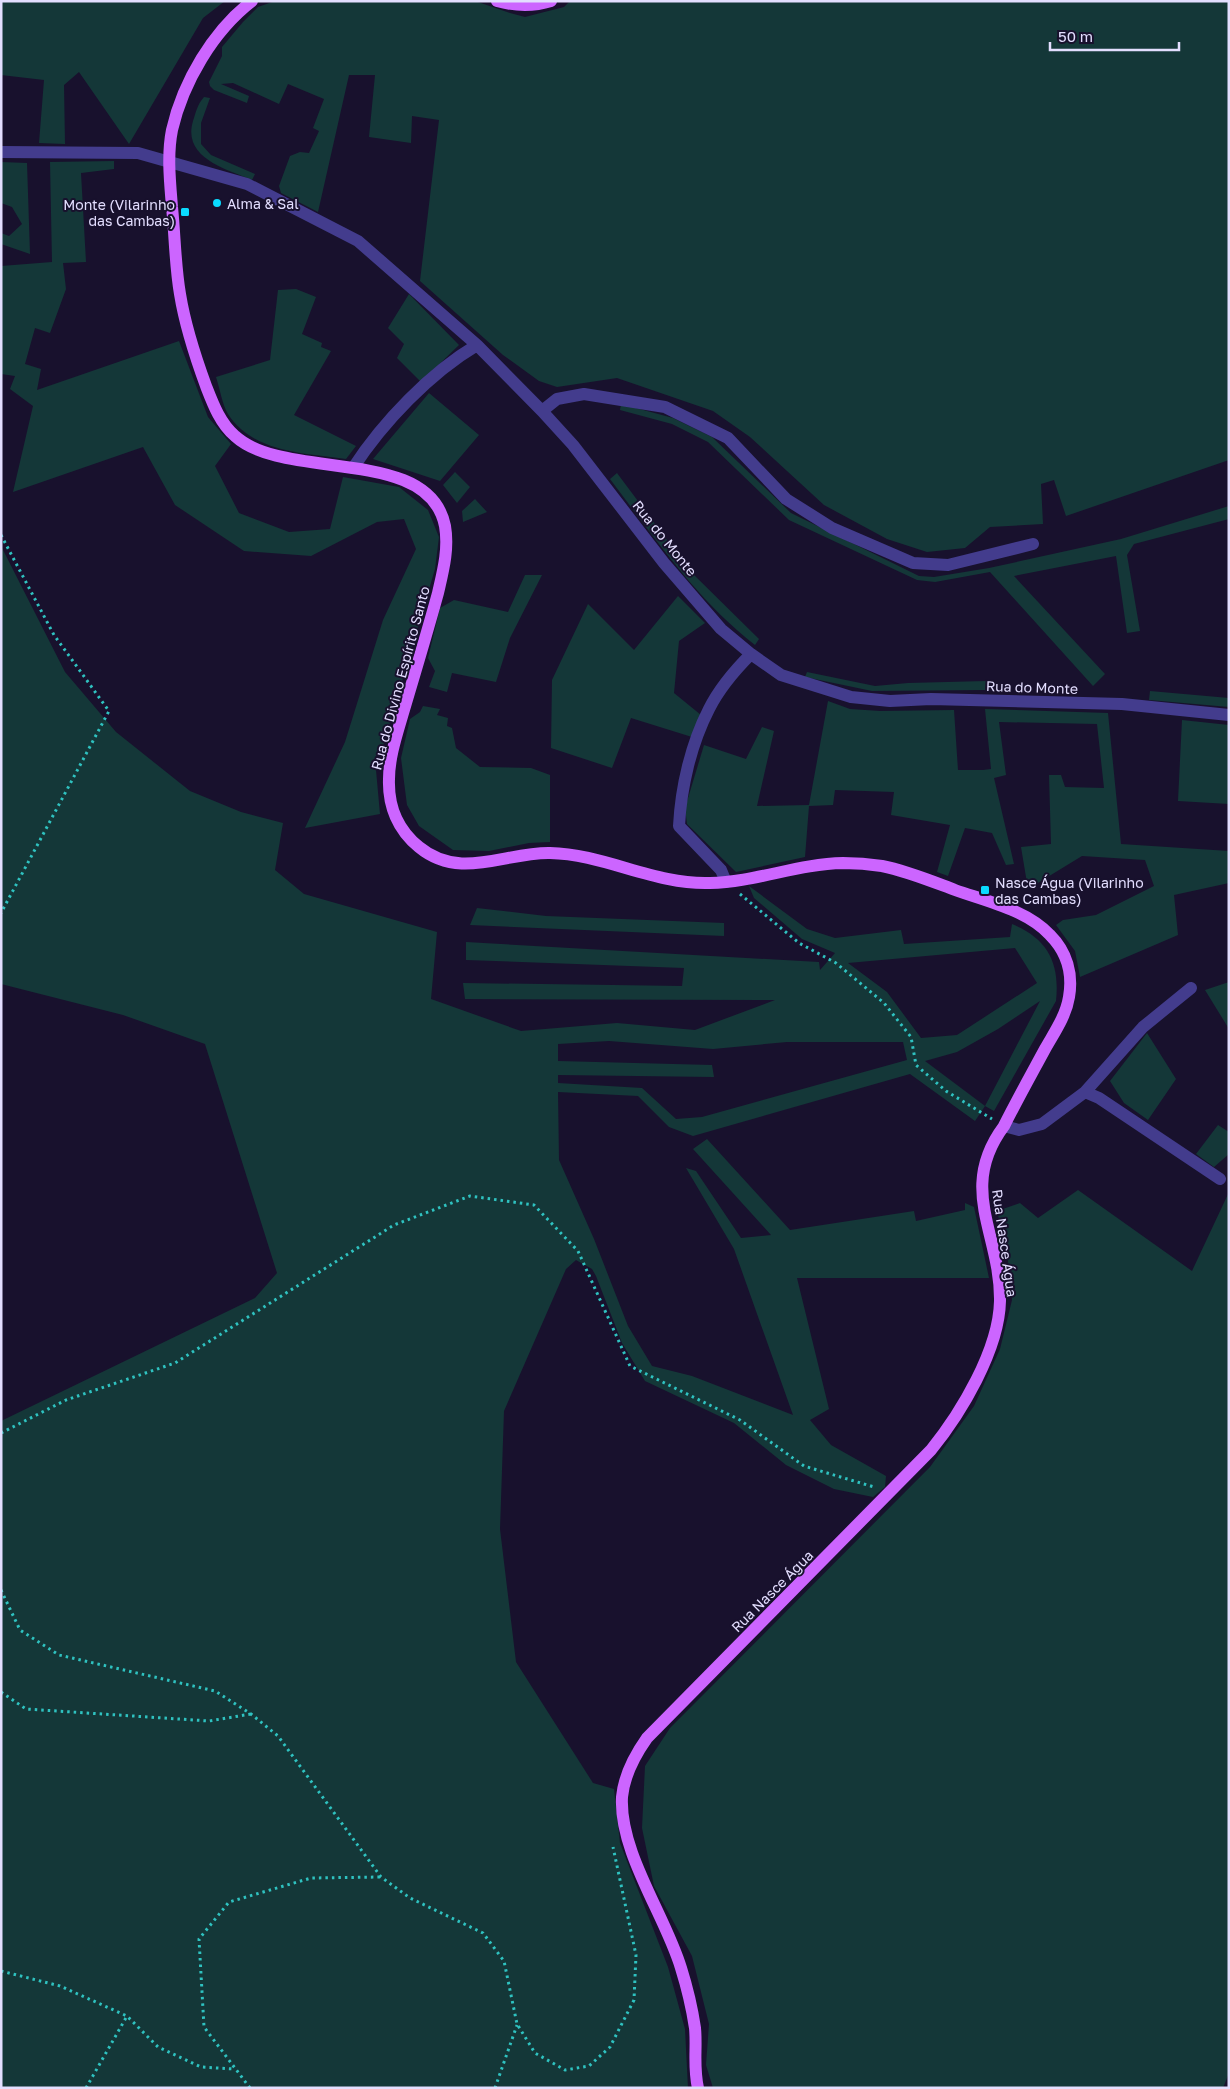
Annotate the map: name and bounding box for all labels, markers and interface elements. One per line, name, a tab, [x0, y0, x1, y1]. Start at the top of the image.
scale bar	[1050, 20, 1179, 52]
text: 50 m	[1058, 27, 1093, 45]
place label: Alma & Sal	[227, 195, 299, 212]
place label: Monte (Vilarinho das Cambas)	[63, 196, 175, 229]
marker: Alma & Sal	[211, 197, 223, 209]
marker: Monte (Vilarinho das Cambas)	[179, 206, 191, 218]
street label: Rua do Monte	[629, 497, 701, 579]
street label: Rua do Divino Espírito Santo	[367, 584, 433, 772]
street label: Rua do Monte	[986, 677, 1078, 697]
place label: Nasce Água (Vilarinho das Cambas)	[995, 874, 1144, 907]
marker: Nasce Água (Vilarinho das Cambas)	[979, 884, 991, 896]
street label: Rua Nasce Água	[989, 1188, 1021, 1298]
street label: Rua Nasce Água	[728, 1547, 816, 1635]

